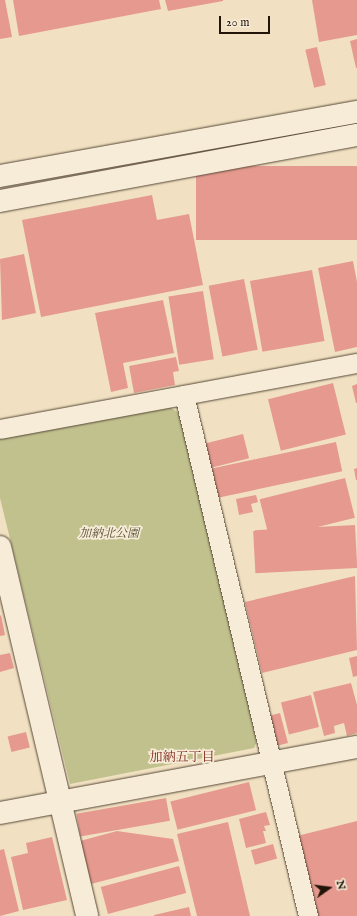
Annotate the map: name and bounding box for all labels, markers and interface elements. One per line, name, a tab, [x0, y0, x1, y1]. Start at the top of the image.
scale bar	[221, 8, 272, 34]
text: 20 m	[226, 15, 249, 30]
park label: 加納北公園	[79, 527, 139, 541]
district label: 加納五丁目	[150, 750, 214, 766]
north arrow	[309, 868, 349, 908]
text: N	[333, 879, 349, 891]

